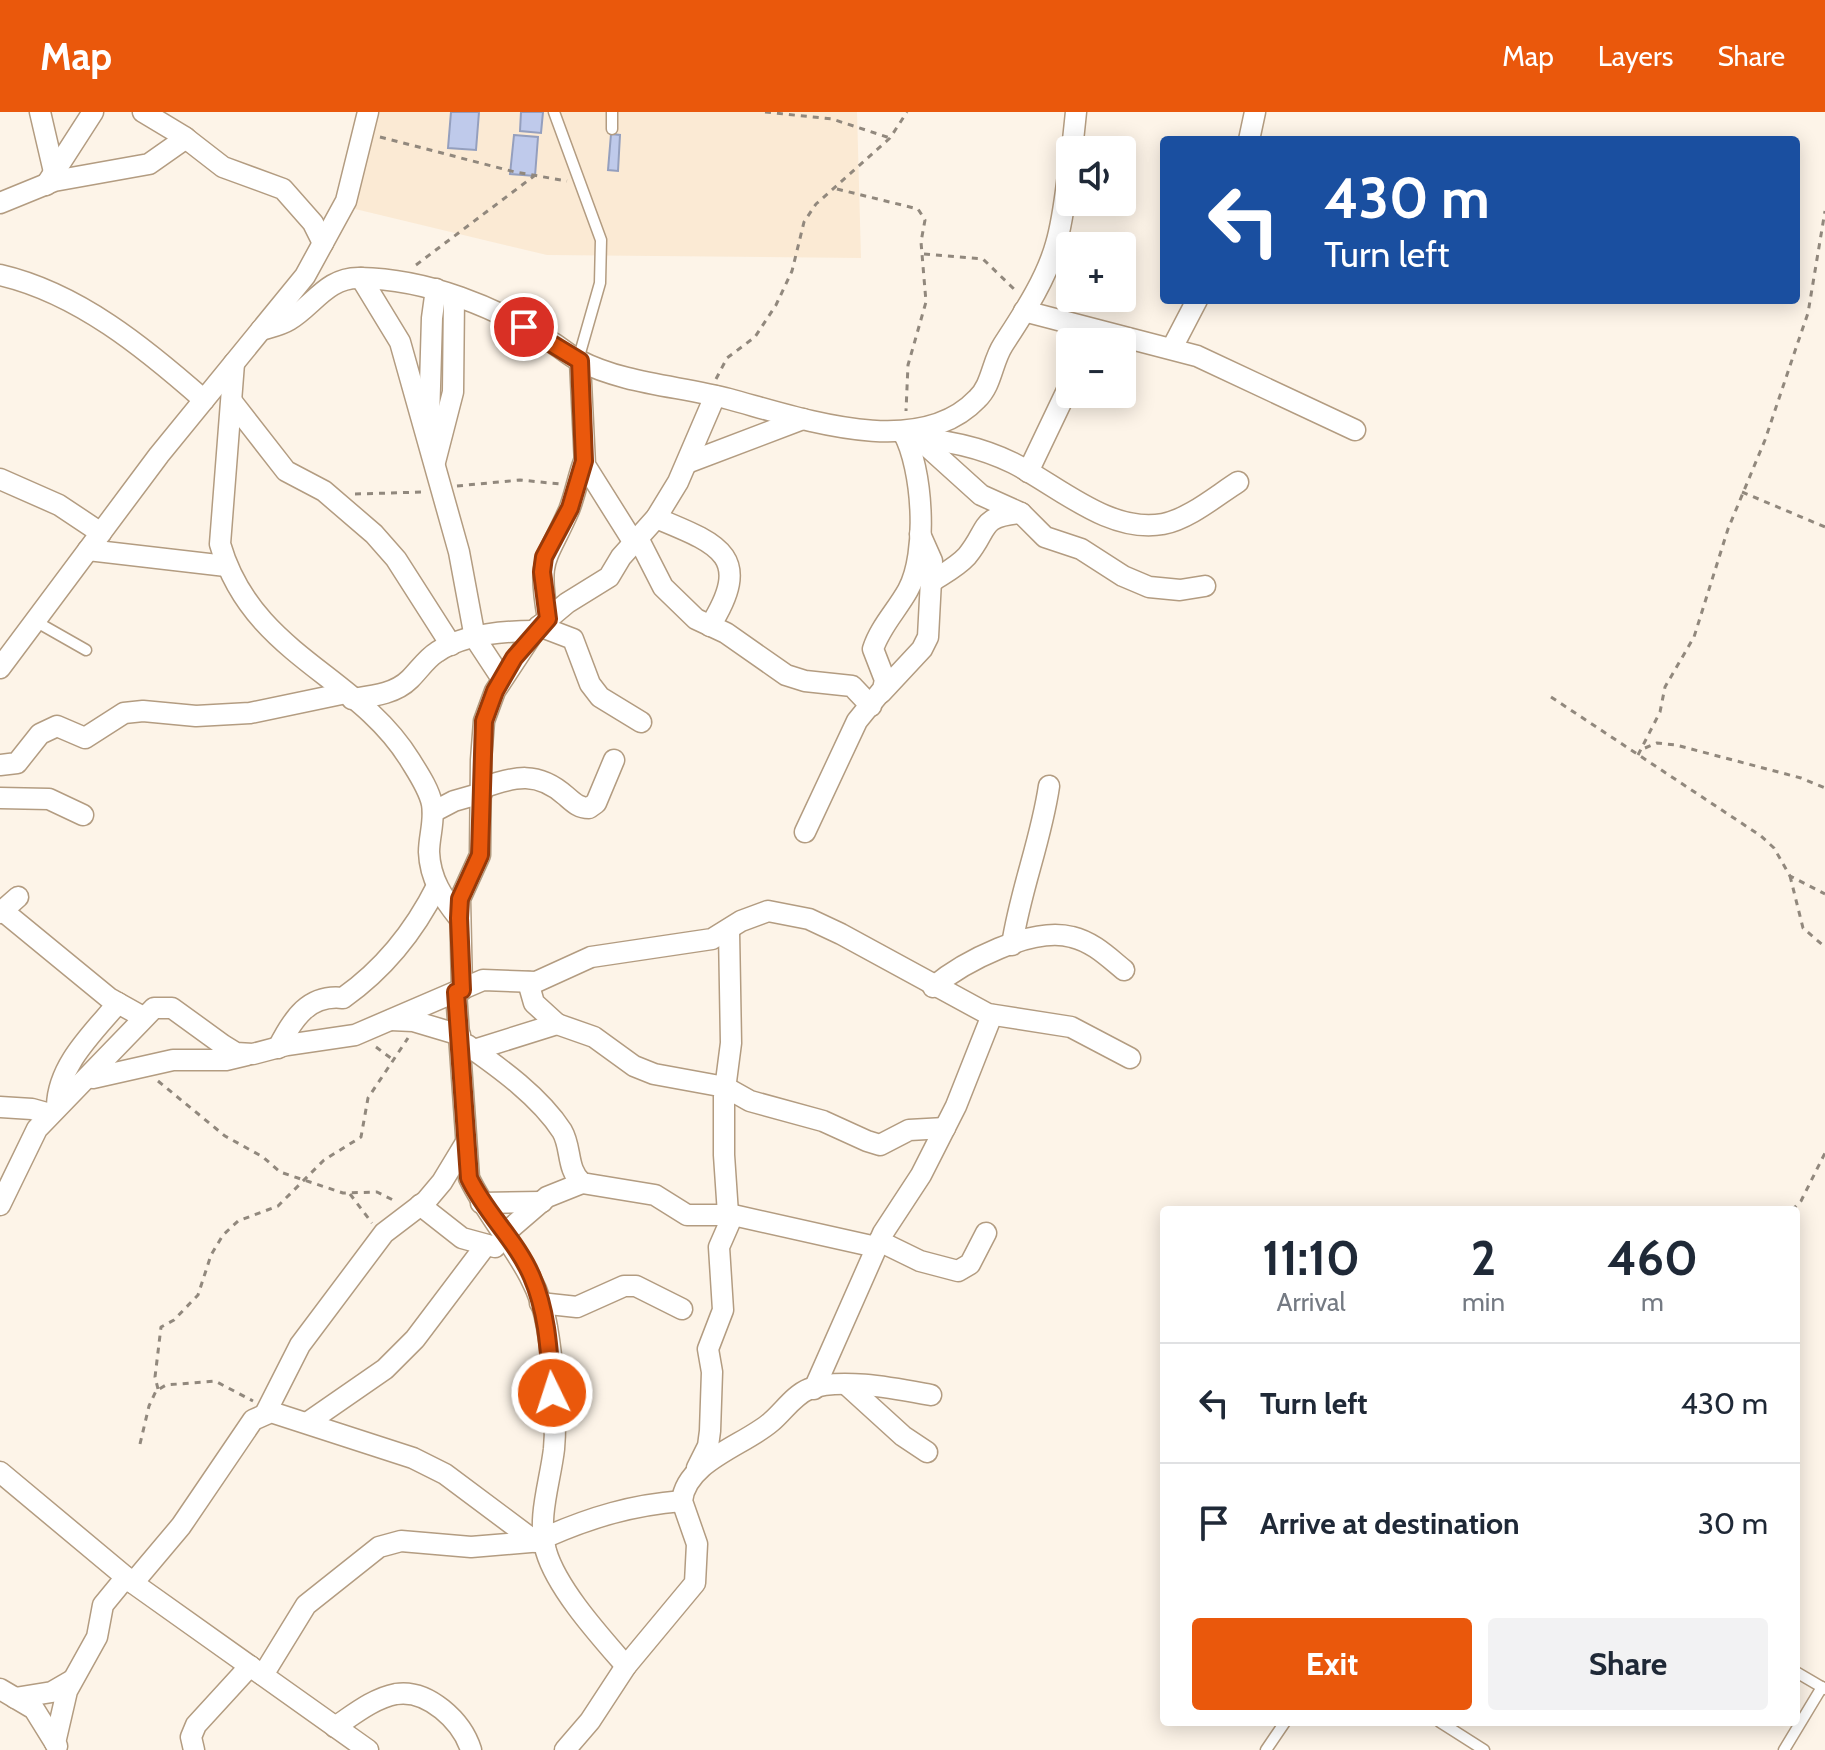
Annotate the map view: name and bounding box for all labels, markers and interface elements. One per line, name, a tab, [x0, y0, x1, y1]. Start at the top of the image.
text: Map	[40, 33, 112, 80]
text: Map	[1502, 39, 1554, 73]
text: Layers	[1598, 39, 1673, 73]
text: Share	[1717, 39, 1785, 73]
map controls	[1056, 136, 1136, 408]
button: sound	[1056, 136, 1136, 216]
text: 430 m	[1324, 164, 1490, 232]
icon: left	[1192, 168, 1296, 272]
button: +	[1056, 232, 1136, 312]
text: Turn left	[1324, 232, 1449, 276]
pin	[490, 293, 558, 361]
icon: arrive	[502, 305, 546, 349]
button: −	[1056, 328, 1136, 408]
text: 11:10	[1262, 1229, 1360, 1287]
text: 2	[1471, 1229, 1496, 1287]
text: 460	[1607, 1229, 1698, 1287]
text: Arrival	[1276, 1286, 1346, 1318]
text: min	[1462, 1286, 1505, 1318]
text: m	[1641, 1286, 1664, 1318]
position arrow	[510, 1351, 594, 1435]
icon: left	[1192, 1381, 1236, 1425]
text: Turn left	[1260, 1385, 1368, 1422]
text: 430 m	[1680, 1385, 1768, 1422]
icon: arrive	[1192, 1501, 1236, 1545]
text: Arrive at destination	[1260, 1505, 1520, 1542]
text: 30 m	[1698, 1505, 1768, 1542]
button: Exit	[1192, 1618, 1472, 1710]
button: Share	[1488, 1618, 1768, 1710]

